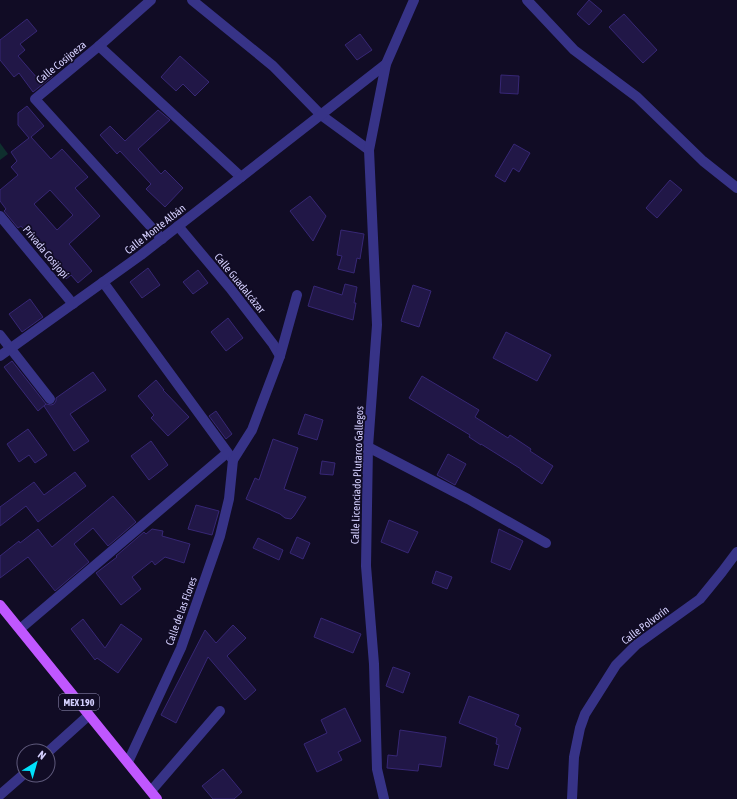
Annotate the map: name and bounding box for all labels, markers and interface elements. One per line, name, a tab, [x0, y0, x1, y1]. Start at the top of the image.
street label: Calle Cosijoeza	[34, 38, 88, 86]
street label: Calle Monte Albán	[122, 202, 188, 256]
street label: Privada Cosijopí	[21, 223, 72, 281]
street label: Calle Guadalcázar	[212, 251, 268, 316]
street label: Calle Licenciado Plutarco Gallegos	[349, 406, 365, 544]
street label: Calle de las Flores	[163, 575, 199, 647]
street label: Calle Polvorín	[619, 603, 671, 647]
road number: MEX 190	[59, 694, 99, 710]
north arrow	[16, 743, 56, 783]
text: N	[36, 748, 48, 762]

